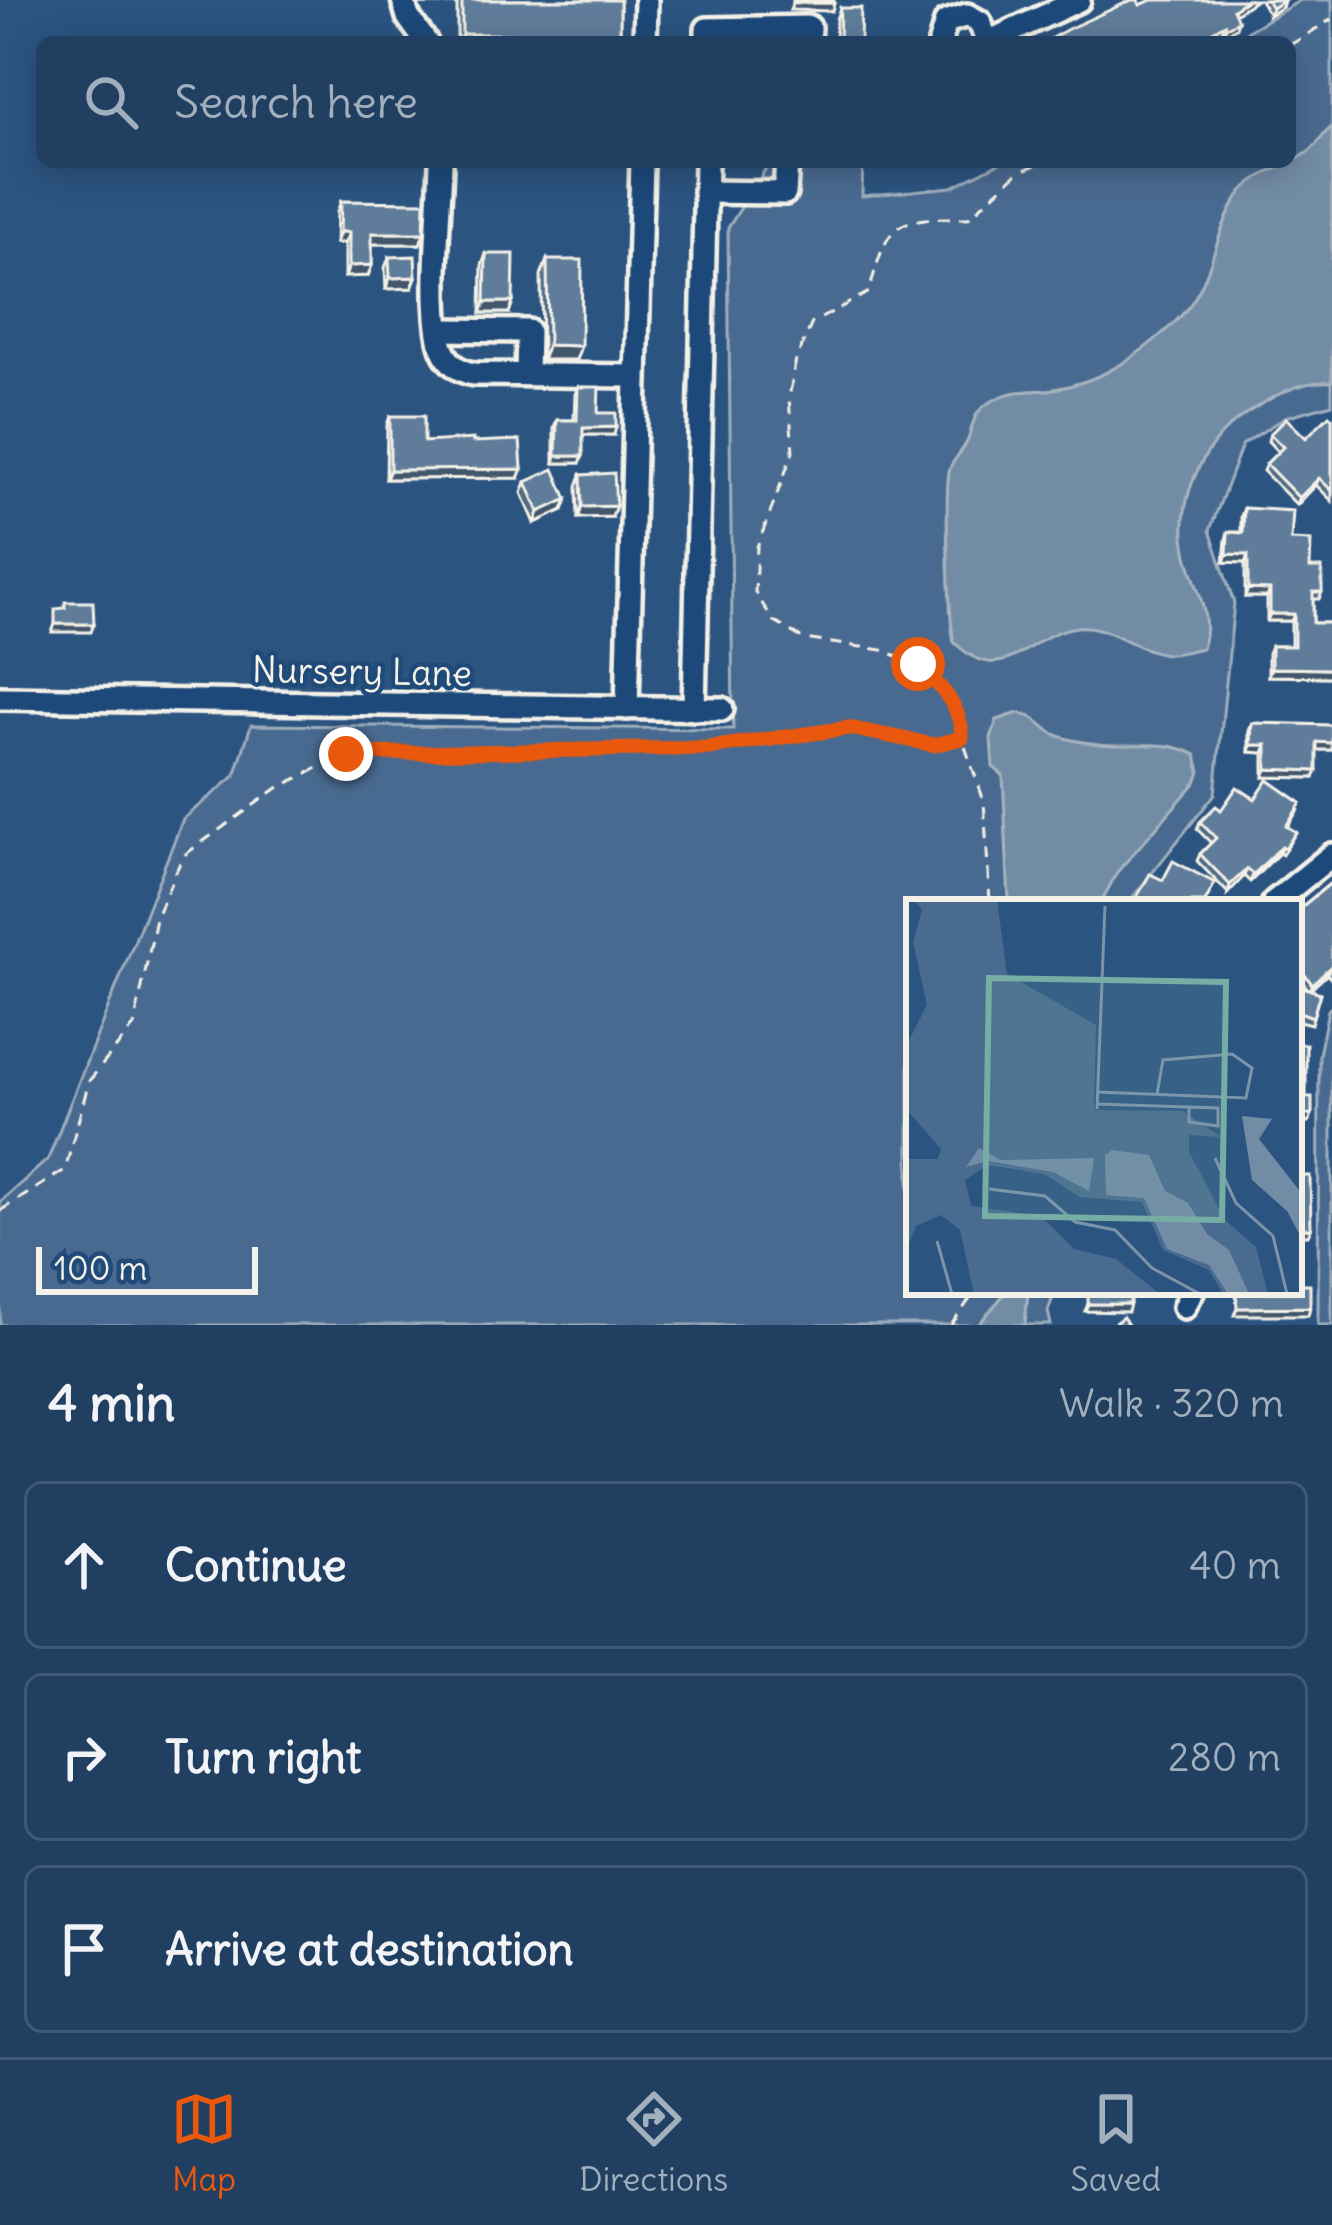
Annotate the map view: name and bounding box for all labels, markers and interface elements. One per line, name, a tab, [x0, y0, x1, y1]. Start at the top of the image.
search box	[36, 36, 1296, 168]
icon: search	[78, 69, 144, 135]
text: Search here	[174, 74, 418, 130]
route start	[891, 637, 945, 691]
street label: Nursery Lane	[252, 647, 472, 696]
route end	[319, 727, 373, 781]
inset map	[906, 899, 1302, 1295]
scale bar	[36, 1241, 258, 1294]
text: 100 m	[54, 1247, 147, 1289]
text: 4 min	[48, 1371, 175, 1435]
text: Walk · 320 m	[1059, 1379, 1284, 1428]
icon: ahead	[51, 1532, 117, 1598]
text: Continue	[165, 1537, 347, 1593]
text: 40 m	[1189, 1541, 1281, 1590]
icon: right	[51, 1724, 117, 1790]
text: Turn right	[165, 1729, 361, 1785]
text: 280 m	[1168, 1733, 1281, 1782]
icon: arrive	[51, 1916, 117, 1982]
text: Arrive at destination	[165, 1921, 574, 1977]
tab: Map	[171, 2086, 237, 2200]
tab: Directions	[579, 2086, 728, 2200]
tab: Saved	[1071, 2086, 1161, 2200]

